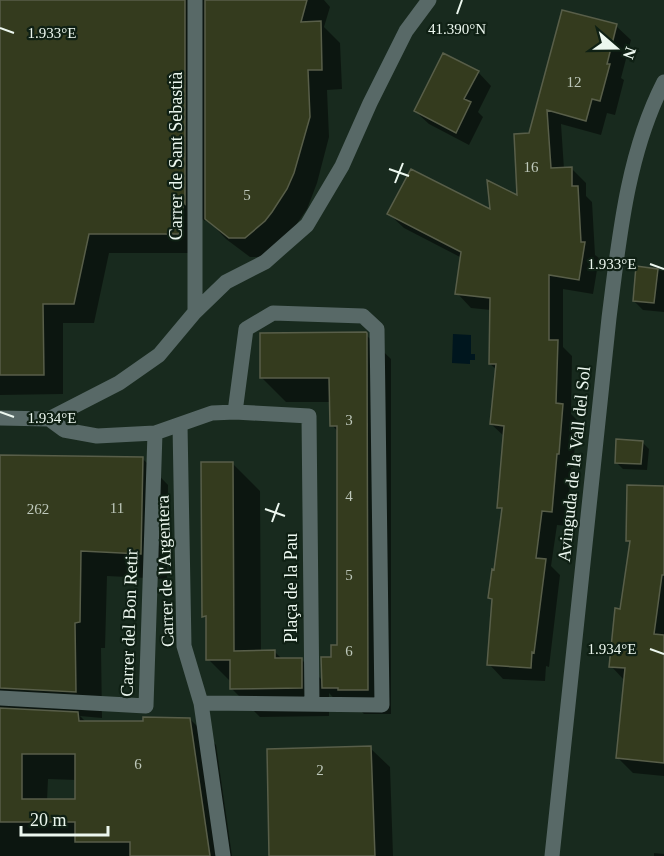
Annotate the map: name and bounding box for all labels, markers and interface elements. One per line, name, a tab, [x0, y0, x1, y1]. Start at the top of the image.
north arrow	[586, 18, 646, 78]
text: 41.390°N	[428, 21, 486, 37]
text: 1.933°E	[28, 25, 76, 41]
text: N	[620, 45, 640, 62]
street label: Carrer de Sant Sebastià	[166, 72, 186, 240]
house number: 12	[567, 74, 582, 90]
house number: 16	[524, 159, 539, 175]
house number: 5	[243, 187, 251, 203]
text: 1.933°E	[588, 256, 636, 272]
street label: Avinguda de la Vall del Sol	[554, 365, 594, 563]
text: 1.934°E	[28, 410, 76, 426]
house number: 3	[345, 412, 353, 428]
house number: 4	[345, 488, 353, 504]
street label: Carrer de l'Argentera	[152, 495, 178, 647]
house number: 11	[110, 500, 124, 516]
house number: 262	[27, 501, 49, 517]
street label: Plaça de la Pau	[281, 533, 301, 643]
street label: Carrer del Bon Retir	[116, 549, 142, 697]
house number: 5	[345, 567, 353, 583]
text: 1.934°E	[588, 641, 636, 657]
house number: 6	[345, 643, 353, 659]
house number: 6	[134, 756, 142, 772]
house number: 2	[316, 762, 324, 778]
scale bar	[21, 799, 108, 837]
text: 20 m	[30, 810, 67, 830]

